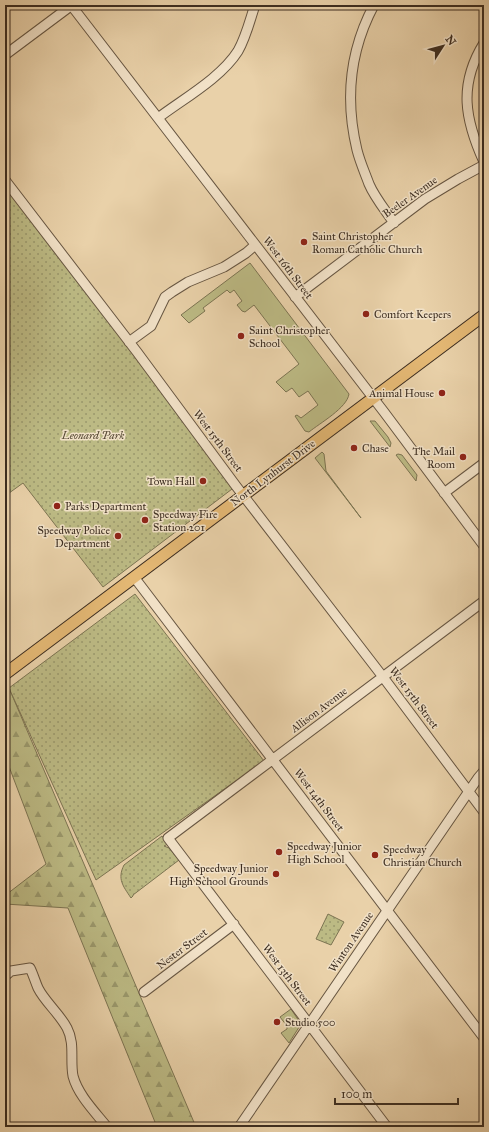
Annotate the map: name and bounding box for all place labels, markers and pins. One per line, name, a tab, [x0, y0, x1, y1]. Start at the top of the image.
place label: Saint Christopher Roman Catholic Church	[312, 230, 422, 256]
marker: Saint Christopher Roman Catholic Church	[299, 237, 309, 247]
place label: Comfort Keepers	[374, 308, 451, 321]
marker: Comfort Keepers	[361, 309, 371, 319]
place label: Saint Christopher School	[249, 324, 331, 350]
marker: Saint Christopher School	[236, 331, 246, 341]
place label: Animal House	[368, 387, 434, 400]
marker: Animal House	[437, 388, 447, 398]
place label: Chase	[362, 442, 389, 455]
marker: Chase	[349, 443, 359, 453]
place label: The Mail Room	[412, 445, 456, 471]
marker: The Mail Room	[458, 452, 468, 462]
place label: Town Hall	[147, 475, 195, 488]
marker: Town Hall	[198, 476, 208, 486]
place label: Parks Department	[65, 500, 146, 513]
marker: Parks Department	[52, 501, 62, 511]
place label: Speedway Fire Station 201	[153, 508, 218, 534]
marker: Speedway Fire Station 201	[140, 515, 150, 525]
place label: Speedway Police Department	[38, 524, 110, 550]
marker: Speedway Police Department	[113, 531, 123, 541]
place label: Speedway Junior High School	[287, 840, 362, 866]
place label: Speedway Christian Church	[383, 843, 462, 869]
marker: Speedway Junior High School	[274, 847, 284, 857]
marker: Speedway Christian Church	[370, 850, 380, 860]
place label: Speedway Junior High School Grounds	[169, 862, 269, 888]
marker: Speedway Junior High School Grounds	[271, 869, 281, 879]
place label: Studio 500	[285, 1016, 335, 1029]
marker: Studio 500	[272, 1017, 282, 1027]

